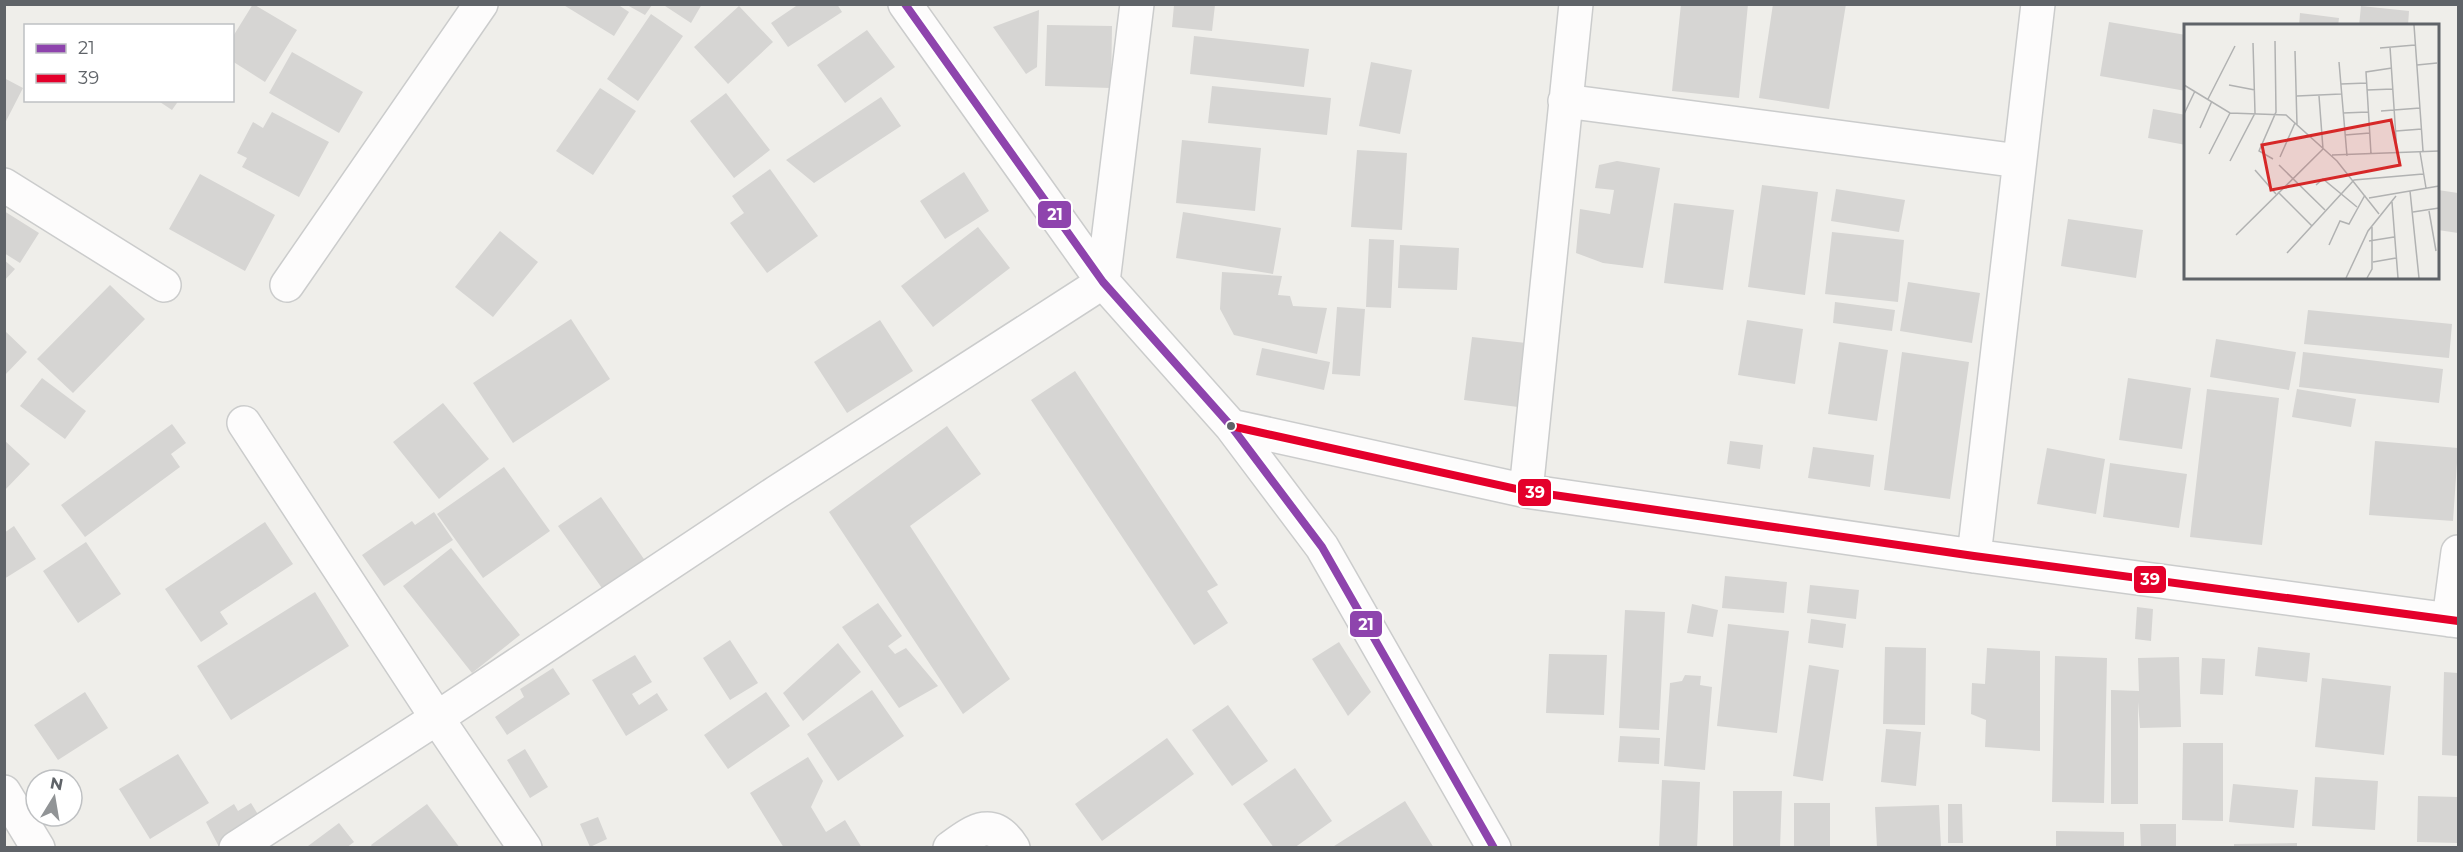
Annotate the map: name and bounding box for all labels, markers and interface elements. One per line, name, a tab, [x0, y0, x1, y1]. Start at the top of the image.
legend	[24, 24, 234, 102]
inset map	[2184, 24, 2439, 279]
text: 21	[78, 37, 95, 59]
text: 39	[78, 67, 99, 89]
line badge: 21	[1037, 200, 1072, 229]
text: 21	[1047, 205, 1063, 224]
unlabelled marker	[1225, 420, 1237, 432]
line badge: 39	[1517, 478, 1552, 507]
text: 39	[1524, 483, 1545, 502]
line badge: 39	[2133, 565, 2167, 594]
text: 39	[2139, 570, 2160, 589]
line badge: 21	[1349, 610, 1383, 638]
text: 21	[1358, 615, 1374, 634]
north arrow	[24, 768, 84, 828]
text: N	[49, 773, 65, 794]

